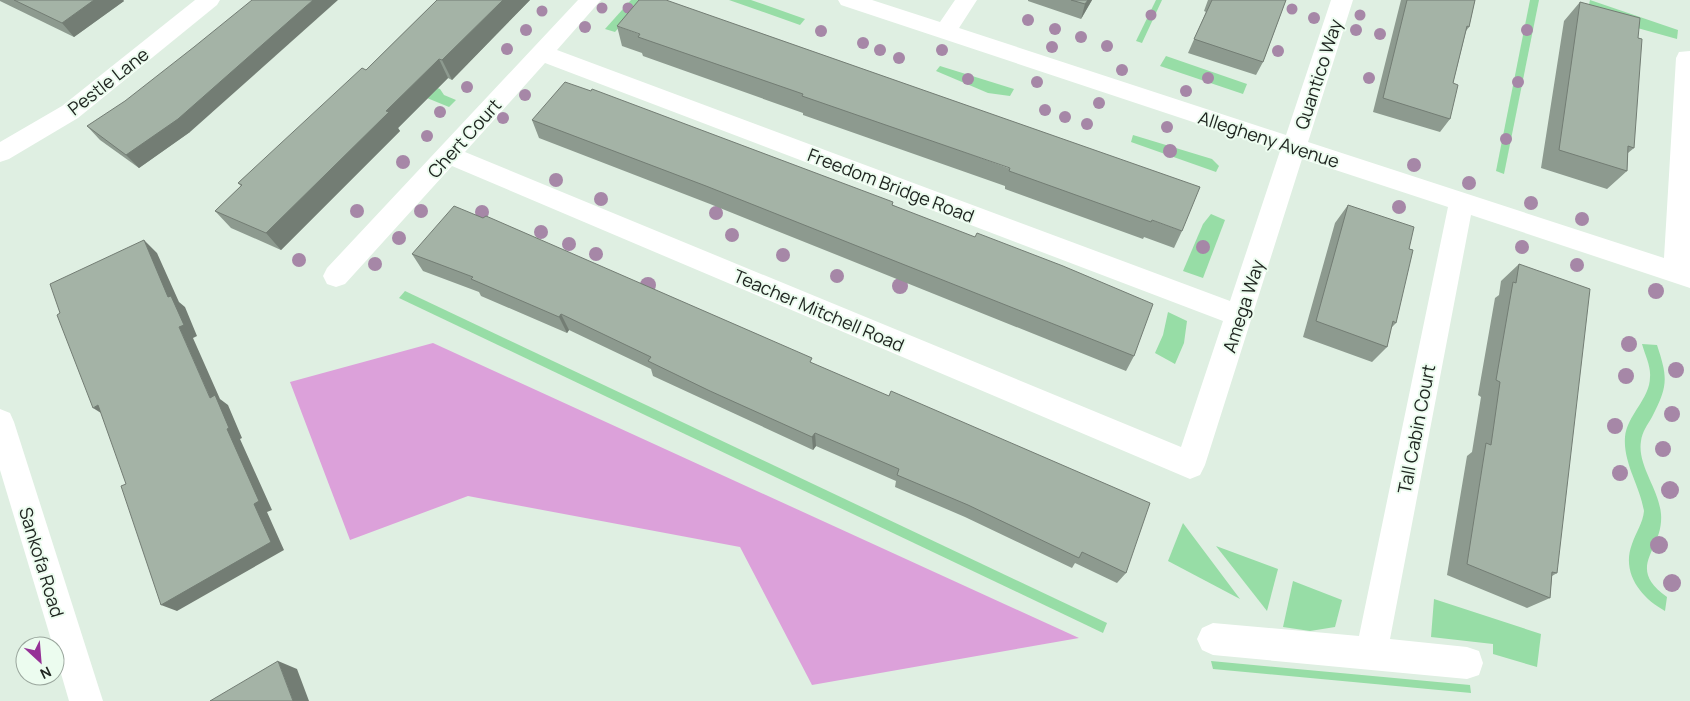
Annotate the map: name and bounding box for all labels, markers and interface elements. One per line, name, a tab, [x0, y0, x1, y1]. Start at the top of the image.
street label: Quantico Way	[1289, 15, 1347, 132]
street label: Pestle Lane	[63, 42, 153, 120]
street label: Chert Court	[422, 93, 506, 183]
street label: Allegheny Avenue	[1195, 105, 1343, 173]
street label: Freedom Bridge Road	[804, 142, 978, 228]
street label: Amega Way	[1217, 256, 1269, 356]
street label: Teacher Mitchell Road	[730, 263, 908, 357]
street label: Tall Cabin Court	[1392, 362, 1440, 496]
street label: Sankofa Road	[14, 504, 70, 620]
north arrow	[15, 636, 65, 686]
text: N	[37, 662, 55, 684]

